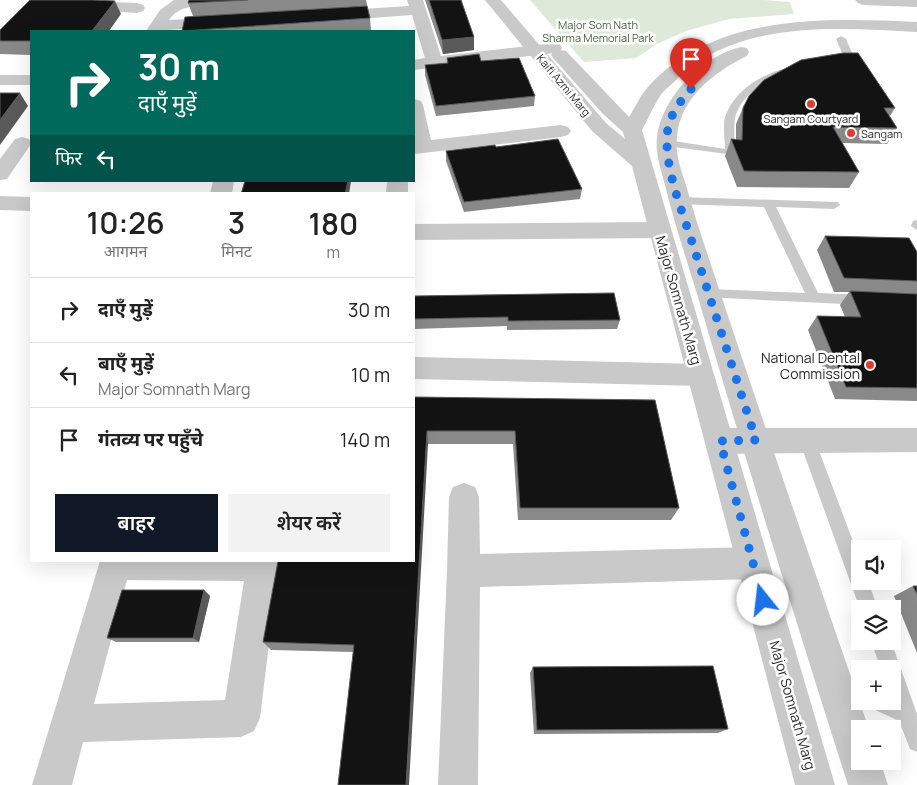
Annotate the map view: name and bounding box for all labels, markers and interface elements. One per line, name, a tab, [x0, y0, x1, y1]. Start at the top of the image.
park label: Major Som Nath Sharma Memorial Park	[542, 17, 654, 45]
pin	[670, 38, 712, 89]
text: 30 m	[138, 43, 220, 91]
icon: arrive	[677, 45, 705, 73]
icon: right	[55, 50, 120, 115]
street label: Kaifi Azmi Marg	[534, 51, 594, 119]
text: दाएँ मुड़ें	[138, 88, 197, 118]
marker: Sangam Courtyard	[805, 98, 817, 110]
place label: Sangam Courtyard	[764, 111, 858, 126]
place label: Sangam	[861, 126, 902, 141]
marker: Sangam	[845, 127, 857, 139]
text: फिर	[55, 145, 82, 171]
icon: left	[92, 145, 120, 173]
text: 10:26	[87, 202, 165, 243]
text: 3	[228, 202, 245, 243]
text: 180	[308, 203, 358, 244]
street label: Major Somnath Marg	[651, 233, 707, 367]
text: आगमन	[104, 240, 147, 262]
text: मिनट	[221, 240, 252, 262]
text: m	[327, 241, 340, 263]
icon: right	[55, 296, 83, 324]
text: दाएँ मुड़ें	[98, 296, 153, 322]
text: 30 m	[348, 297, 390, 323]
place label: National Dental Commission	[761, 348, 860, 383]
text: बाएँ मुड़ें	[98, 350, 154, 376]
marker: National Dental Commission	[864, 359, 876, 371]
icon: left	[55, 361, 83, 389]
text: 10 m	[351, 362, 390, 388]
text: Major Somnath Marg	[98, 378, 250, 400]
icon: arrive	[55, 426, 83, 454]
text: गंतव्य पर पहुँचे	[98, 426, 203, 452]
text: 140 m	[340, 427, 390, 453]
button: बाहर	[55, 494, 218, 552]
button: शेयर करें	[228, 494, 390, 552]
map controls	[851, 540, 901, 770]
button: sound	[851, 540, 901, 590]
position arrow	[736, 573, 788, 625]
button: layers	[851, 600, 901, 650]
street label: Major Somnath Marg	[765, 638, 821, 772]
button: +	[851, 660, 901, 710]
button: −	[851, 720, 901, 770]

